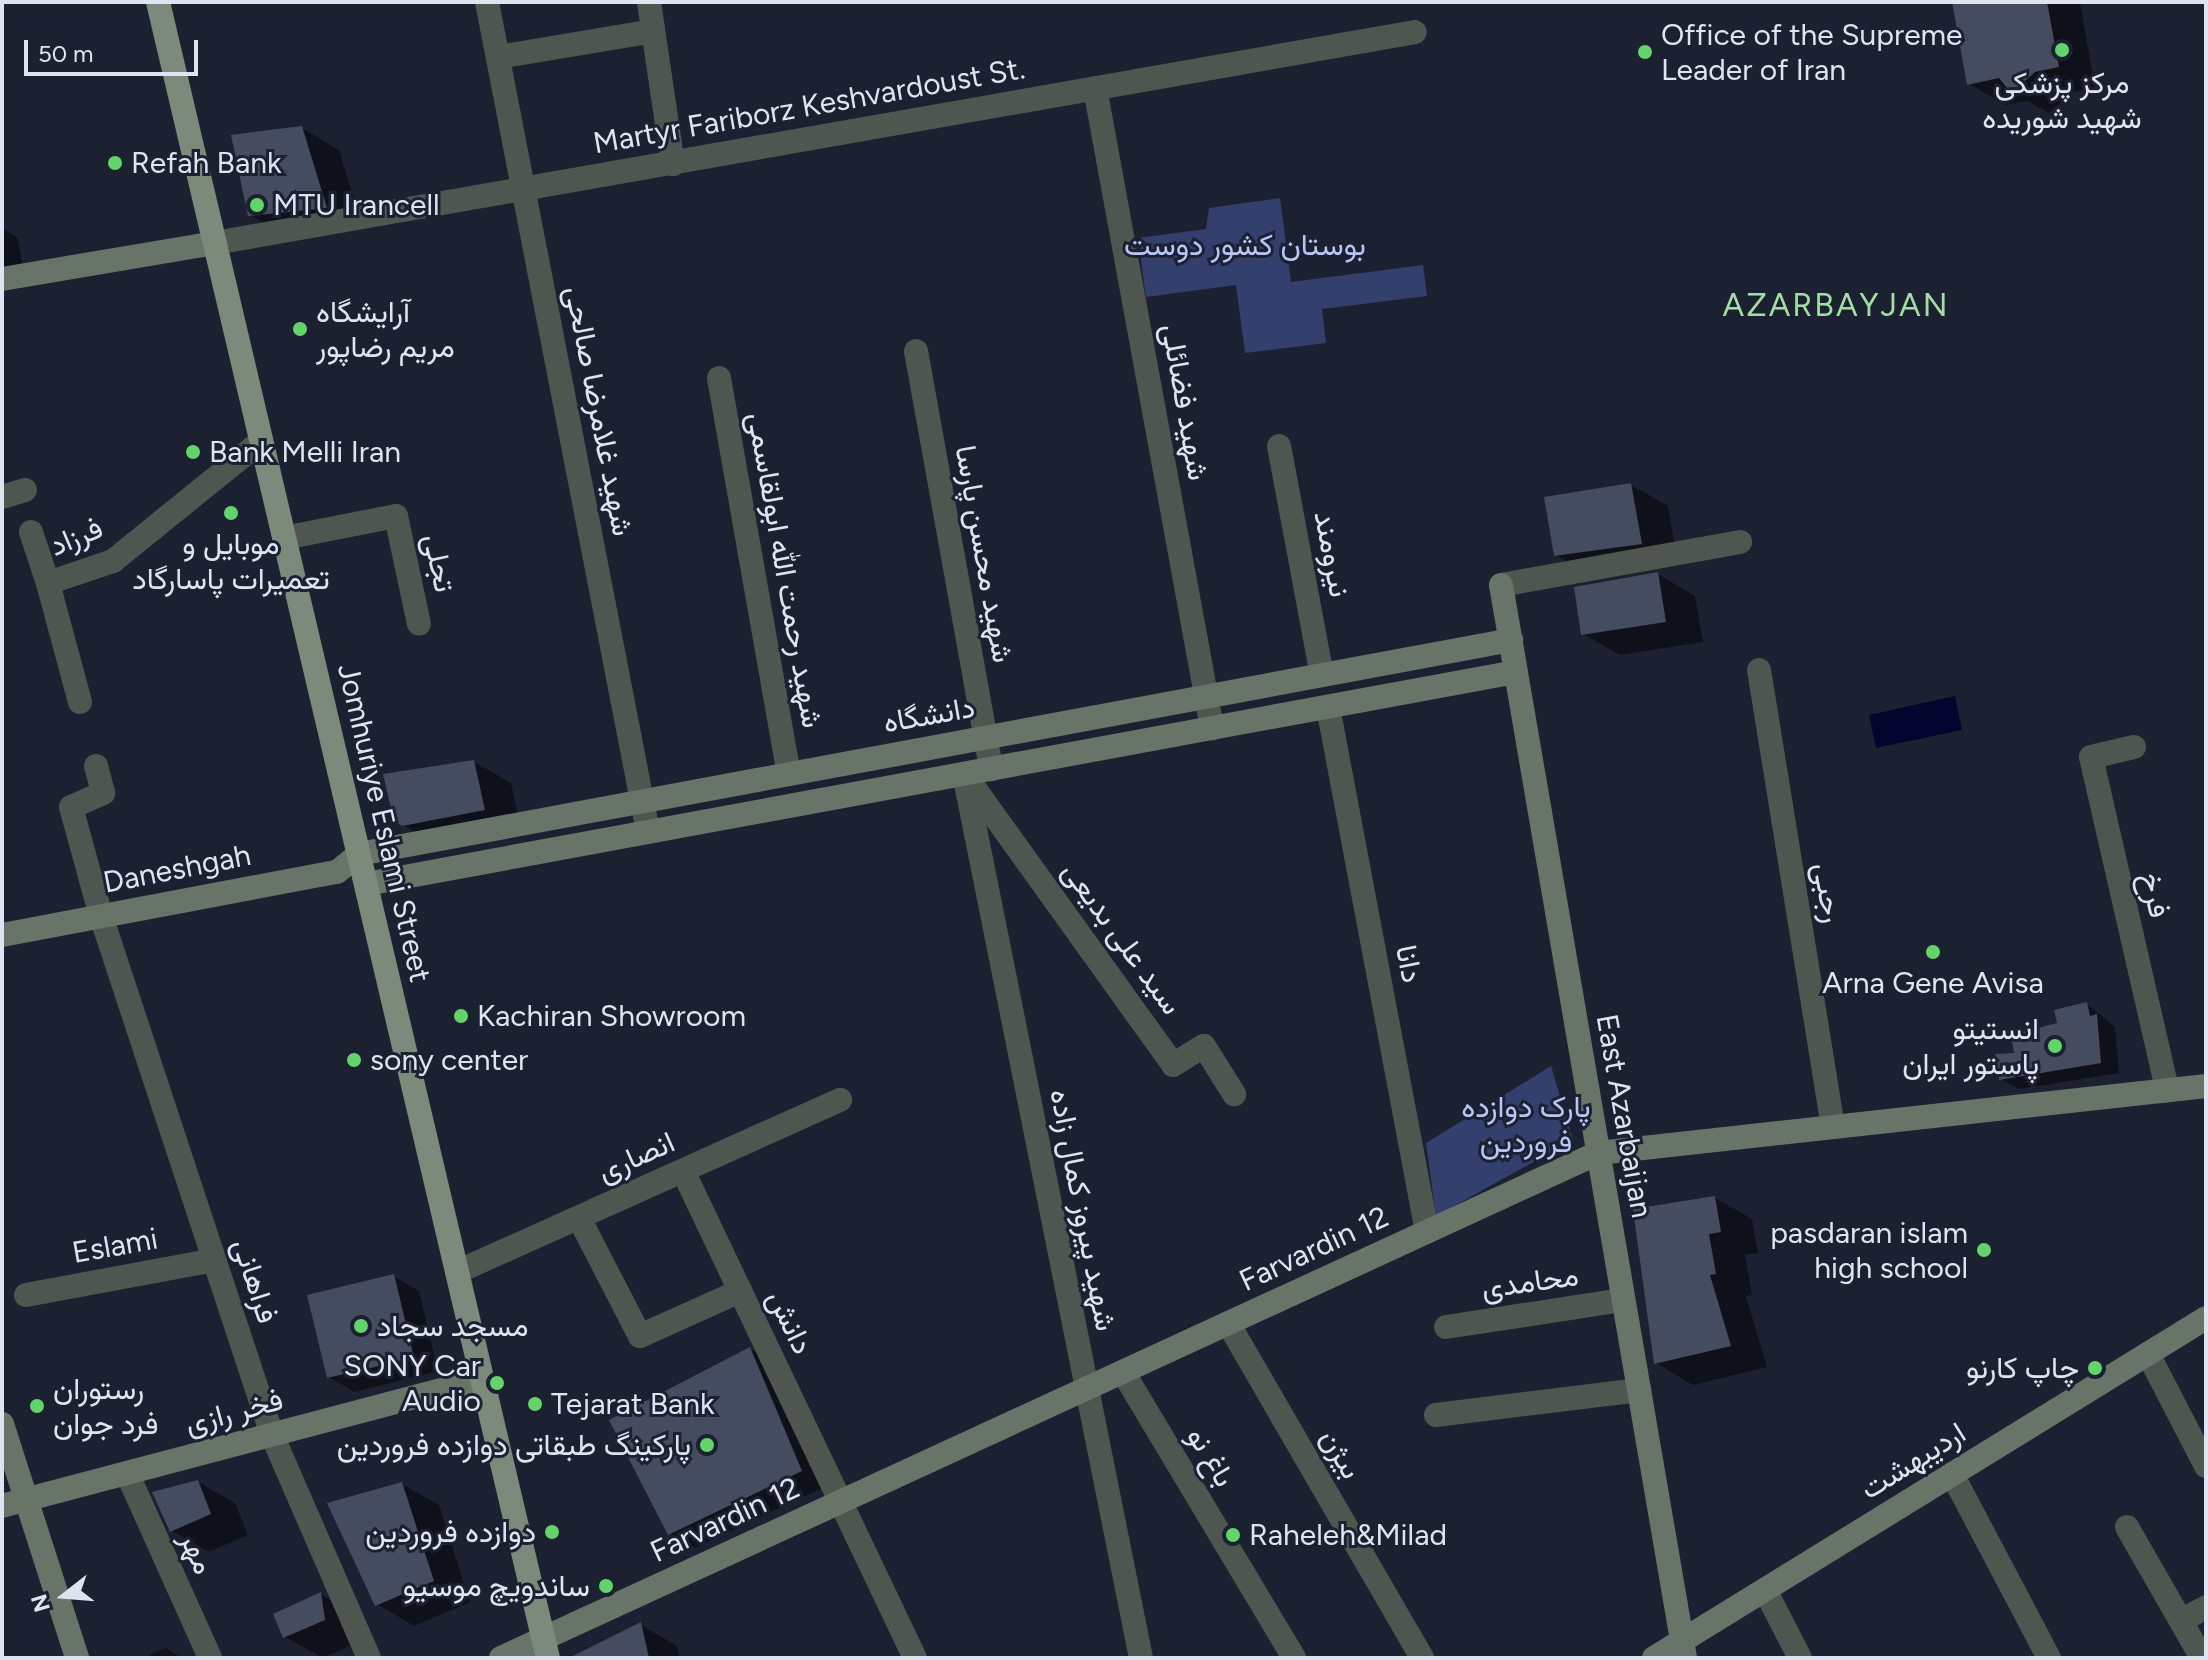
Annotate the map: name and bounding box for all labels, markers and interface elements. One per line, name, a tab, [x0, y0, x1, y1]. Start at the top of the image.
place label: Office of the Supreme Leader of Iran	[1661, 17, 1962, 88]
scale bar	[28, 24, 202, 74]
text: 50 m	[38, 39, 94, 68]
marker: مرکز پزشکی شهید شوریده	[2051, 39, 2073, 61]
marker: Office of the Supreme Leader of Iran	[1636, 43, 1654, 61]
street label: Martyr Fariborz Keshvardoust St.	[591, 50, 1027, 162]
place label: مرکز پزشکی شهید شوریده	[1982, 65, 2142, 136]
place label: Refah Bank	[131, 145, 281, 181]
marker: Refah Bank	[106, 154, 124, 172]
place label: MTU Irancell	[273, 187, 440, 223]
marker: MTU Irancell	[248, 196, 266, 214]
park label: بوستان کشور دوست	[1124, 227, 1366, 263]
street label: شهید غلامرضا صالحی	[557, 283, 641, 539]
district label: AZARBAYJAN	[1722, 286, 1950, 324]
place label: آرایشگاه مریم رضاپور	[316, 294, 455, 364]
marker: آرایشگاه مریم رضاپور	[291, 320, 309, 338]
street label: شهید فضائلی	[1154, 321, 1216, 483]
street label: شهید رحمت الله ابولقاسمی	[740, 409, 830, 731]
place label: Bank Melli Iran	[209, 434, 401, 470]
street label: شهید محسن پارسا	[947, 442, 1021, 666]
marker: Bank Melli Iran	[184, 443, 202, 461]
marker: موبایل و تعمیرات پاسارگاد	[222, 504, 240, 522]
street label: نیرومند	[1306, 508, 1358, 600]
street label: فرزاد	[44, 510, 108, 564]
place label: موبایل و تعمیرات پاسارگاد	[132, 526, 330, 596]
street label: تجلی	[415, 531, 463, 595]
street label: Jomhuriye Eslami Street	[330, 660, 438, 986]
street label: دانشگاه	[880, 689, 978, 741]
street label: Daneshgah	[100, 837, 254, 901]
street label: سید علی بدیعی	[1054, 854, 1190, 1022]
street label: رجبی	[1805, 860, 1851, 926]
street label: فرخ	[2132, 869, 2178, 921]
street label: دانا	[1388, 942, 1430, 986]
marker: Arna Gene Avisa	[1924, 943, 1942, 961]
place label: Arna Gene Avisa	[1822, 965, 2044, 1001]
place label: Kachiran Showroom	[477, 998, 746, 1034]
marker: Kachiran Showroom	[452, 1007, 470, 1025]
street label: East Azarbaijan	[1588, 1011, 1660, 1221]
place label: انستیتو پاستور ایران	[1902, 1011, 2039, 1082]
marker: انستیتو پاستور ایران	[2046, 1037, 2064, 1055]
place label: sony center	[370, 1042, 528, 1078]
marker: sony center	[345, 1051, 363, 1069]
street label: شهید پیروز کمال زاده	[1042, 1086, 1124, 1334]
park label: پارک دوازده فروردین	[1461, 1089, 1591, 1160]
street label: انصاری	[592, 1124, 680, 1190]
street label: Farvardin 12	[1234, 1199, 1394, 1299]
place label: pasdaran islam high school	[1770, 1215, 1968, 1286]
street label: Eslami	[69, 1221, 161, 1271]
street label: فراهانی	[224, 1234, 286, 1328]
marker: pasdaran islam high school	[1975, 1241, 1993, 1259]
street label: محامدی	[1479, 1257, 1581, 1307]
street label: دانش	[759, 1284, 821, 1360]
place label: مسجد سجاد	[377, 1308, 528, 1344]
marker: مسجد سجاد	[352, 1317, 370, 1335]
place label: SONY Car Audio	[343, 1348, 481, 1418]
place label: چاپ کارنو	[1966, 1350, 2079, 1386]
marker: چاپ کارنو	[2086, 1359, 2104, 1377]
place label: رستوران فرد جوان	[53, 1371, 158, 1442]
marker: SONY Car Audio	[488, 1374, 506, 1392]
street label: فخر رازی	[181, 1382, 287, 1442]
place label: Tejarat Bank	[551, 1386, 715, 1422]
marker: Tejarat Bank	[526, 1395, 544, 1413]
marker: رستوران فرد جوان	[28, 1397, 46, 1415]
street label: اردیبهشت	[1854, 1415, 1972, 1507]
street label: باغ نو	[1179, 1421, 1243, 1493]
street label: بیژن	[1312, 1423, 1370, 1485]
place label: پارکینگ طبقاتی دوازده فروردین	[337, 1427, 691, 1463]
marker: پارکینگ طبقاتی دوازده فروردین	[698, 1436, 716, 1454]
street label: Farvardin 12	[645, 1470, 805, 1570]
place label: دوازده فروردین	[365, 1514, 536, 1550]
place label: Raheleh&Milad	[1249, 1517, 1447, 1553]
marker: دوازده فروردین	[543, 1523, 561, 1541]
street label: مهر	[172, 1526, 222, 1580]
marker: Raheleh&Milad	[1224, 1526, 1242, 1544]
north arrow	[24, 1556, 104, 1636]
place label: ساندویچ موسیو	[403, 1568, 590, 1604]
marker: ساندویچ موسیو	[597, 1577, 615, 1595]
text: N	[25, 1591, 56, 1615]

